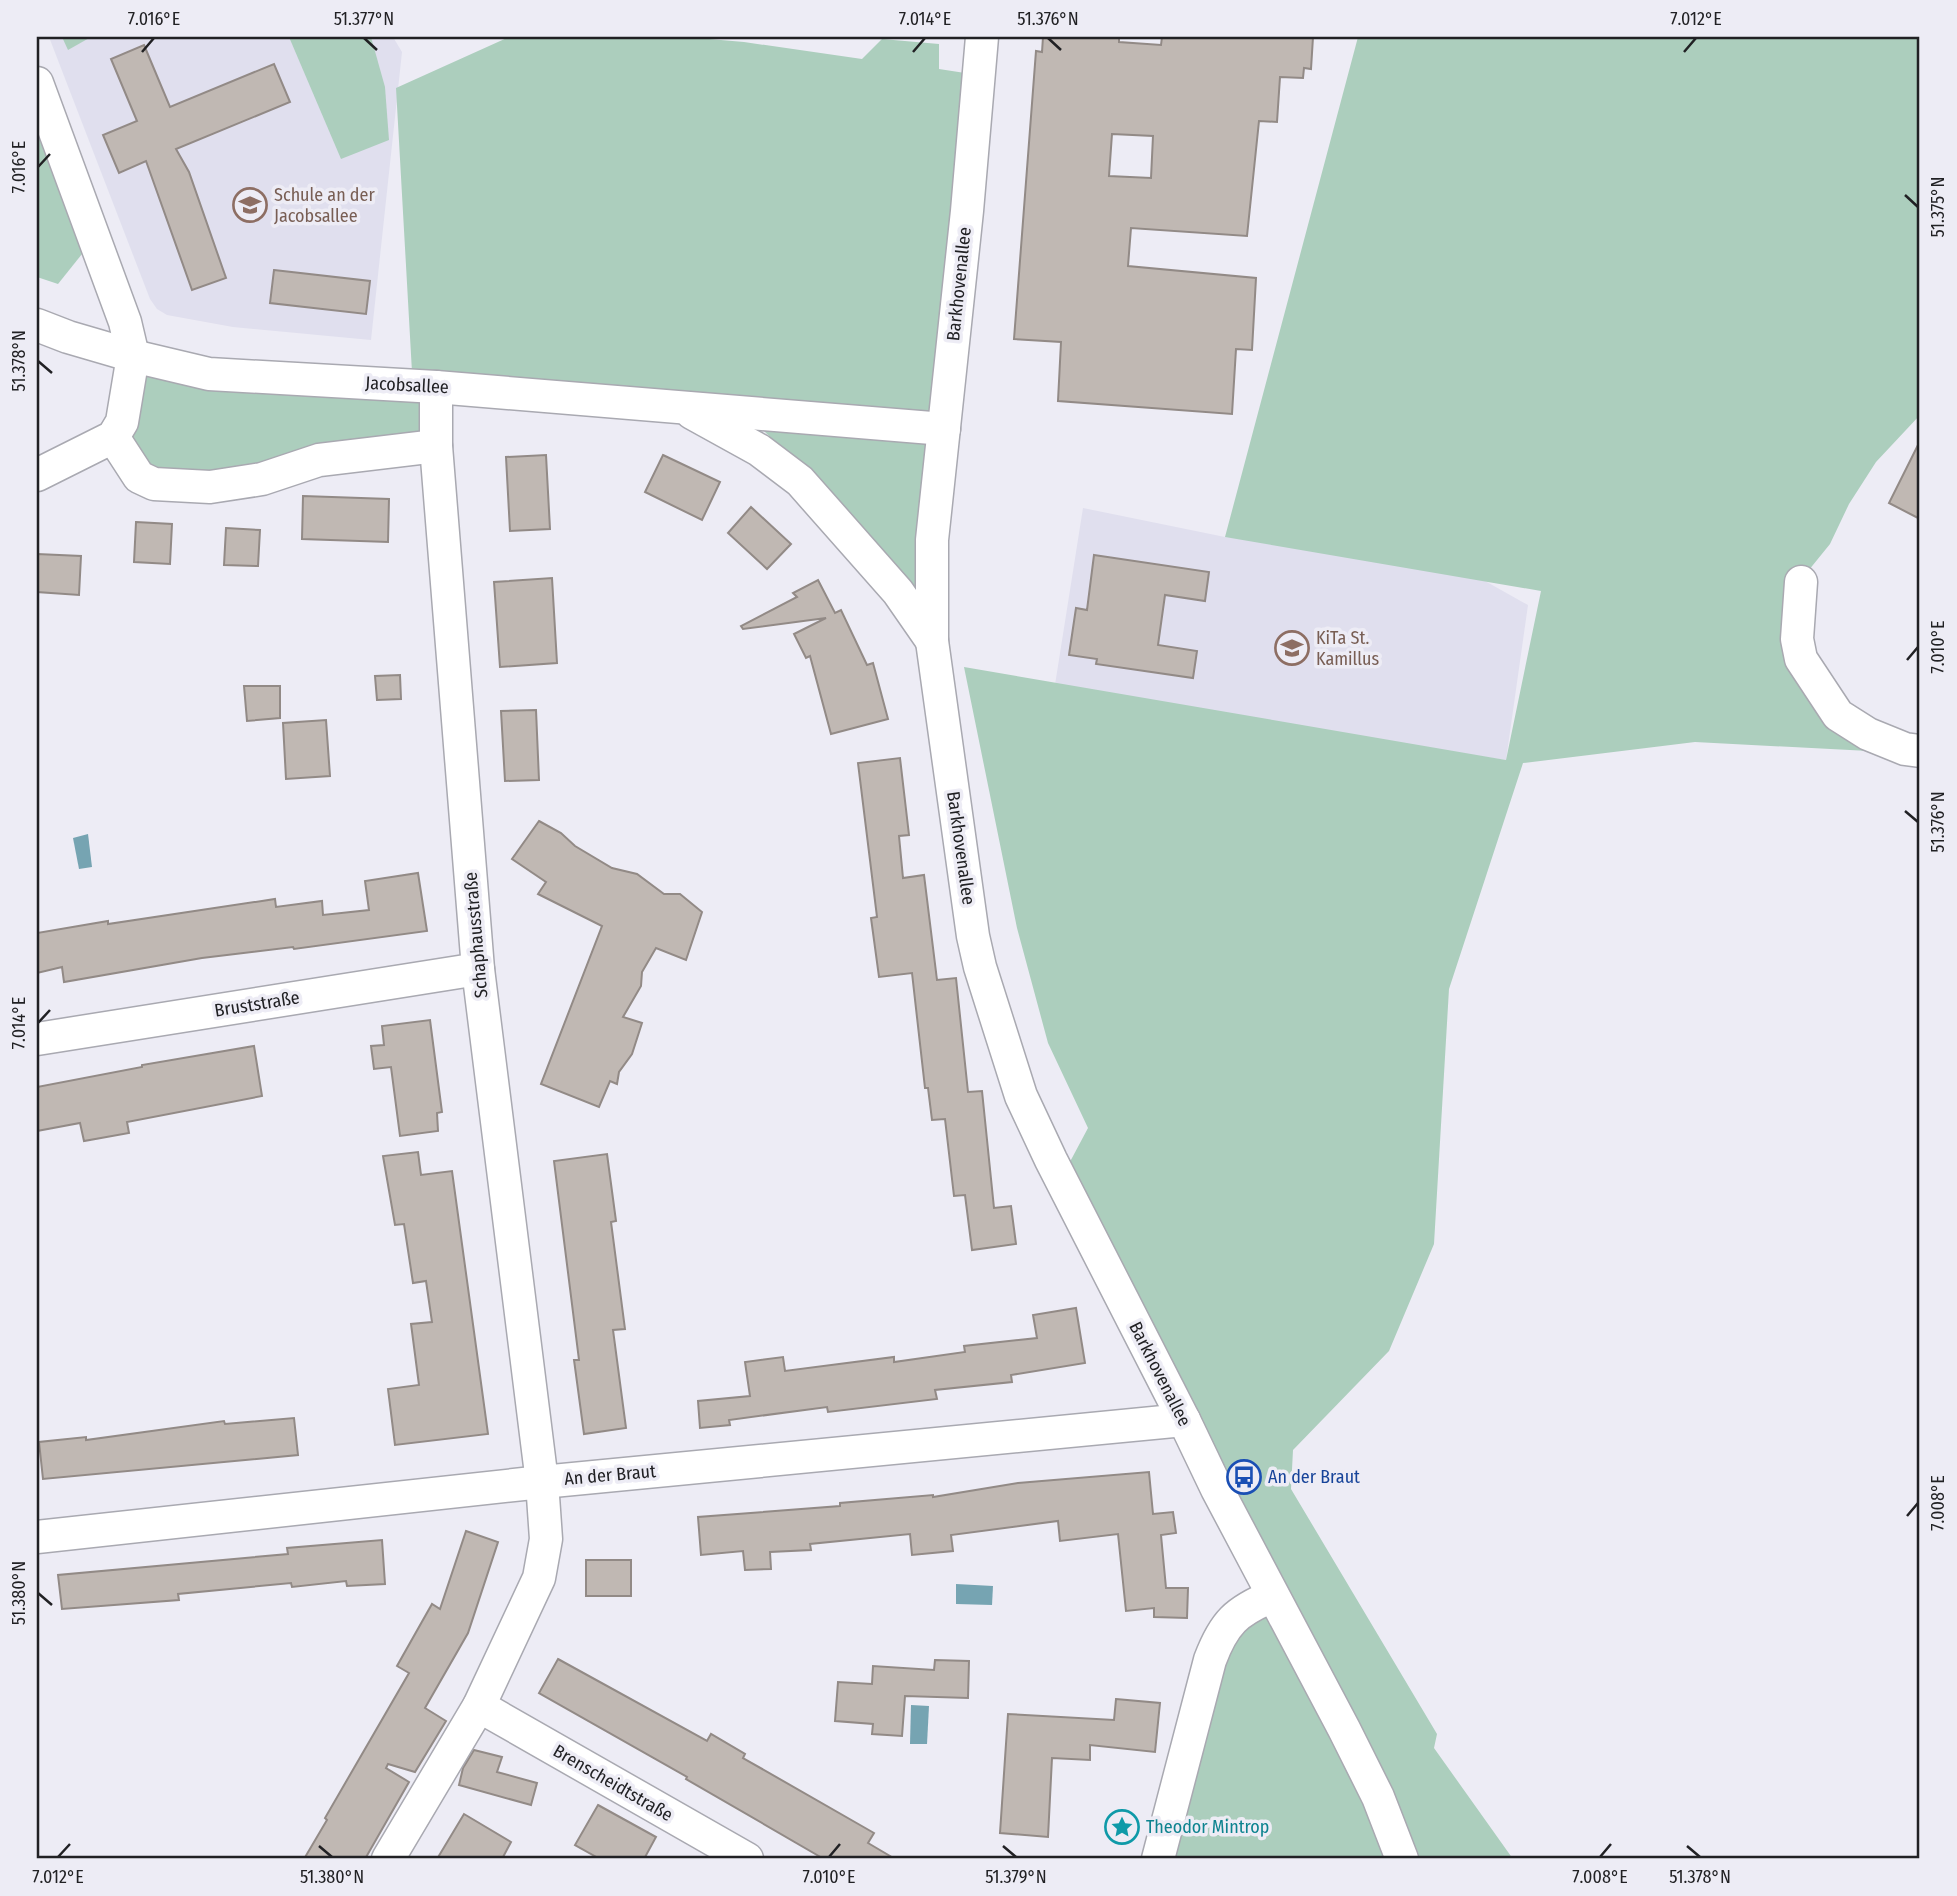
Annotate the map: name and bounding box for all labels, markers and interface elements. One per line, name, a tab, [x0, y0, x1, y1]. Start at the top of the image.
text: 7.016°E	[128, 8, 180, 30]
text: 51.377°N	[334, 8, 394, 30]
text: 7.014°E	[899, 8, 951, 30]
text: 51.376°N	[1017, 8, 1079, 30]
text: 7.012°E	[1670, 8, 1722, 30]
text: 7.016°E	[8, 141, 30, 193]
text: 51.375°N	[1927, 177, 1949, 237]
place label: Schule an der Jacobsallee	[274, 184, 375, 227]
school or university icon: Schule an der Jacobsallee	[231, 186, 269, 224]
street label: Barkhovenallee	[942, 226, 976, 342]
text: 51.378°N	[8, 330, 30, 392]
street label: Jacobsallee	[365, 372, 449, 398]
text: 7.010°E	[1927, 620, 1949, 674]
place label: KiTa St. Kamillus	[1316, 627, 1380, 670]
school or university icon: KiTa St. Kamillus	[1273, 629, 1311, 667]
street label: Barkhovenallee	[942, 790, 980, 906]
text: 51.376°N	[1927, 791, 1949, 853]
street label: Schaphausstraße	[460, 871, 492, 999]
street label: Bruststraße	[213, 986, 301, 1022]
text: 7.014°E	[8, 997, 30, 1049]
street label: Barkhovenallee	[1124, 1318, 1196, 1430]
bus stop icon: An der Braut	[1225, 1458, 1263, 1496]
street label: An der Braut	[563, 1460, 657, 1490]
place label: An der Braut	[1268, 1466, 1360, 1488]
text: 7.008°E	[1927, 1475, 1949, 1531]
text: 51.380°N	[8, 1561, 30, 1625]
street label: Brenscheidtstraße	[549, 1740, 677, 1826]
place icon: Theodor Mintrop	[1103, 1808, 1141, 1846]
place label: Theodor Mintrop	[1146, 1816, 1269, 1838]
text: 7.012°E	[32, 1866, 84, 1888]
text: 51.380°N	[300, 1866, 364, 1888]
text: 7.010°E	[802, 1866, 856, 1888]
text: 51.379°N	[985, 1866, 1047, 1888]
text: 7.008°E	[1572, 1866, 1628, 1888]
text: 51.378°N	[1669, 1866, 1731, 1888]

